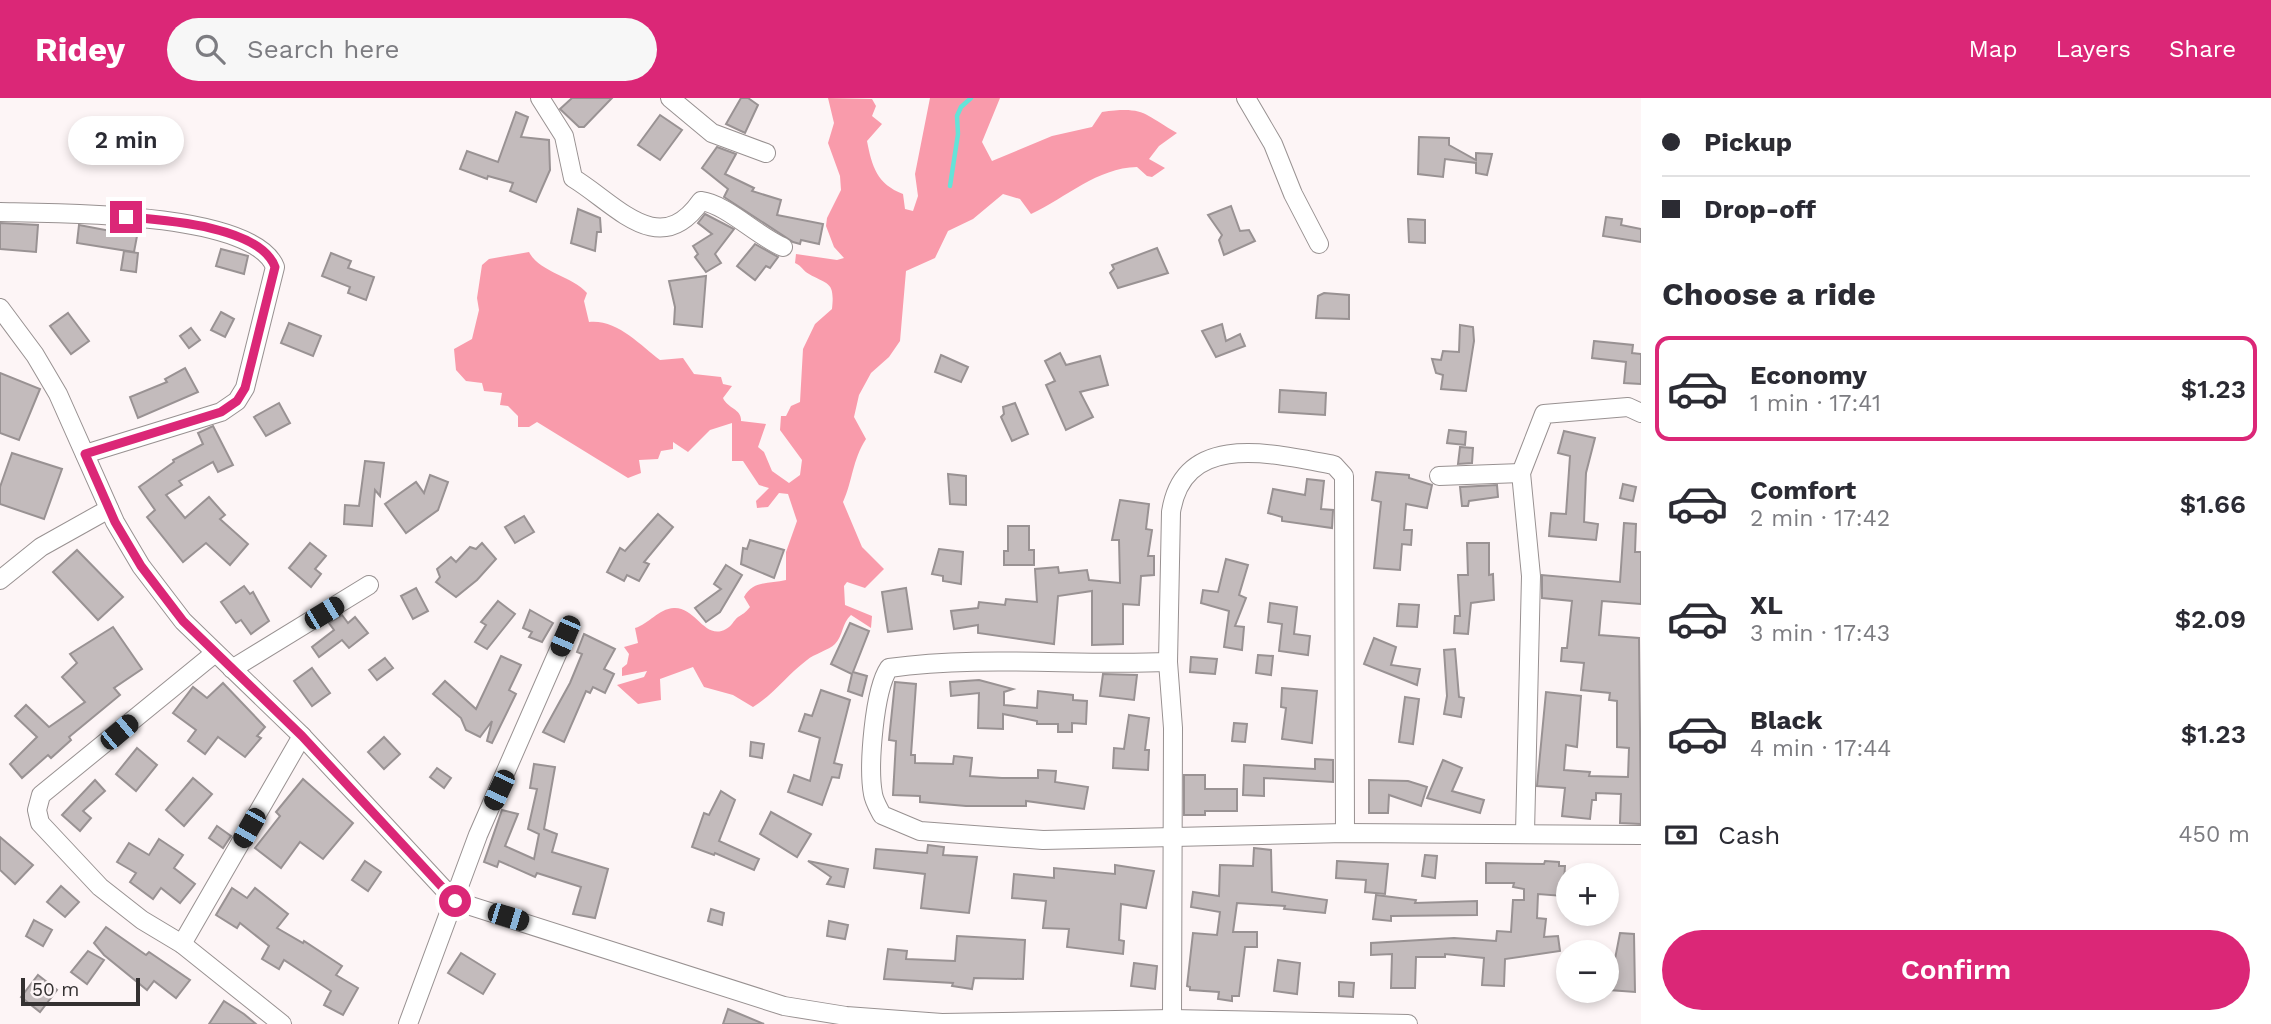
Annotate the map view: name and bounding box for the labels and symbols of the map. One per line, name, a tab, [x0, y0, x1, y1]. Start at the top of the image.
callout: 2 min	[68, 116, 184, 164]
route end	[110, 201, 142, 233]
car	[301, 593, 348, 633]
car	[548, 613, 583, 659]
car	[97, 710, 142, 754]
car	[481, 767, 518, 813]
car	[230, 805, 269, 851]
route start	[439, 885, 471, 917]
car	[485, 901, 532, 933]
scale bar	[21, 975, 140, 1007]

